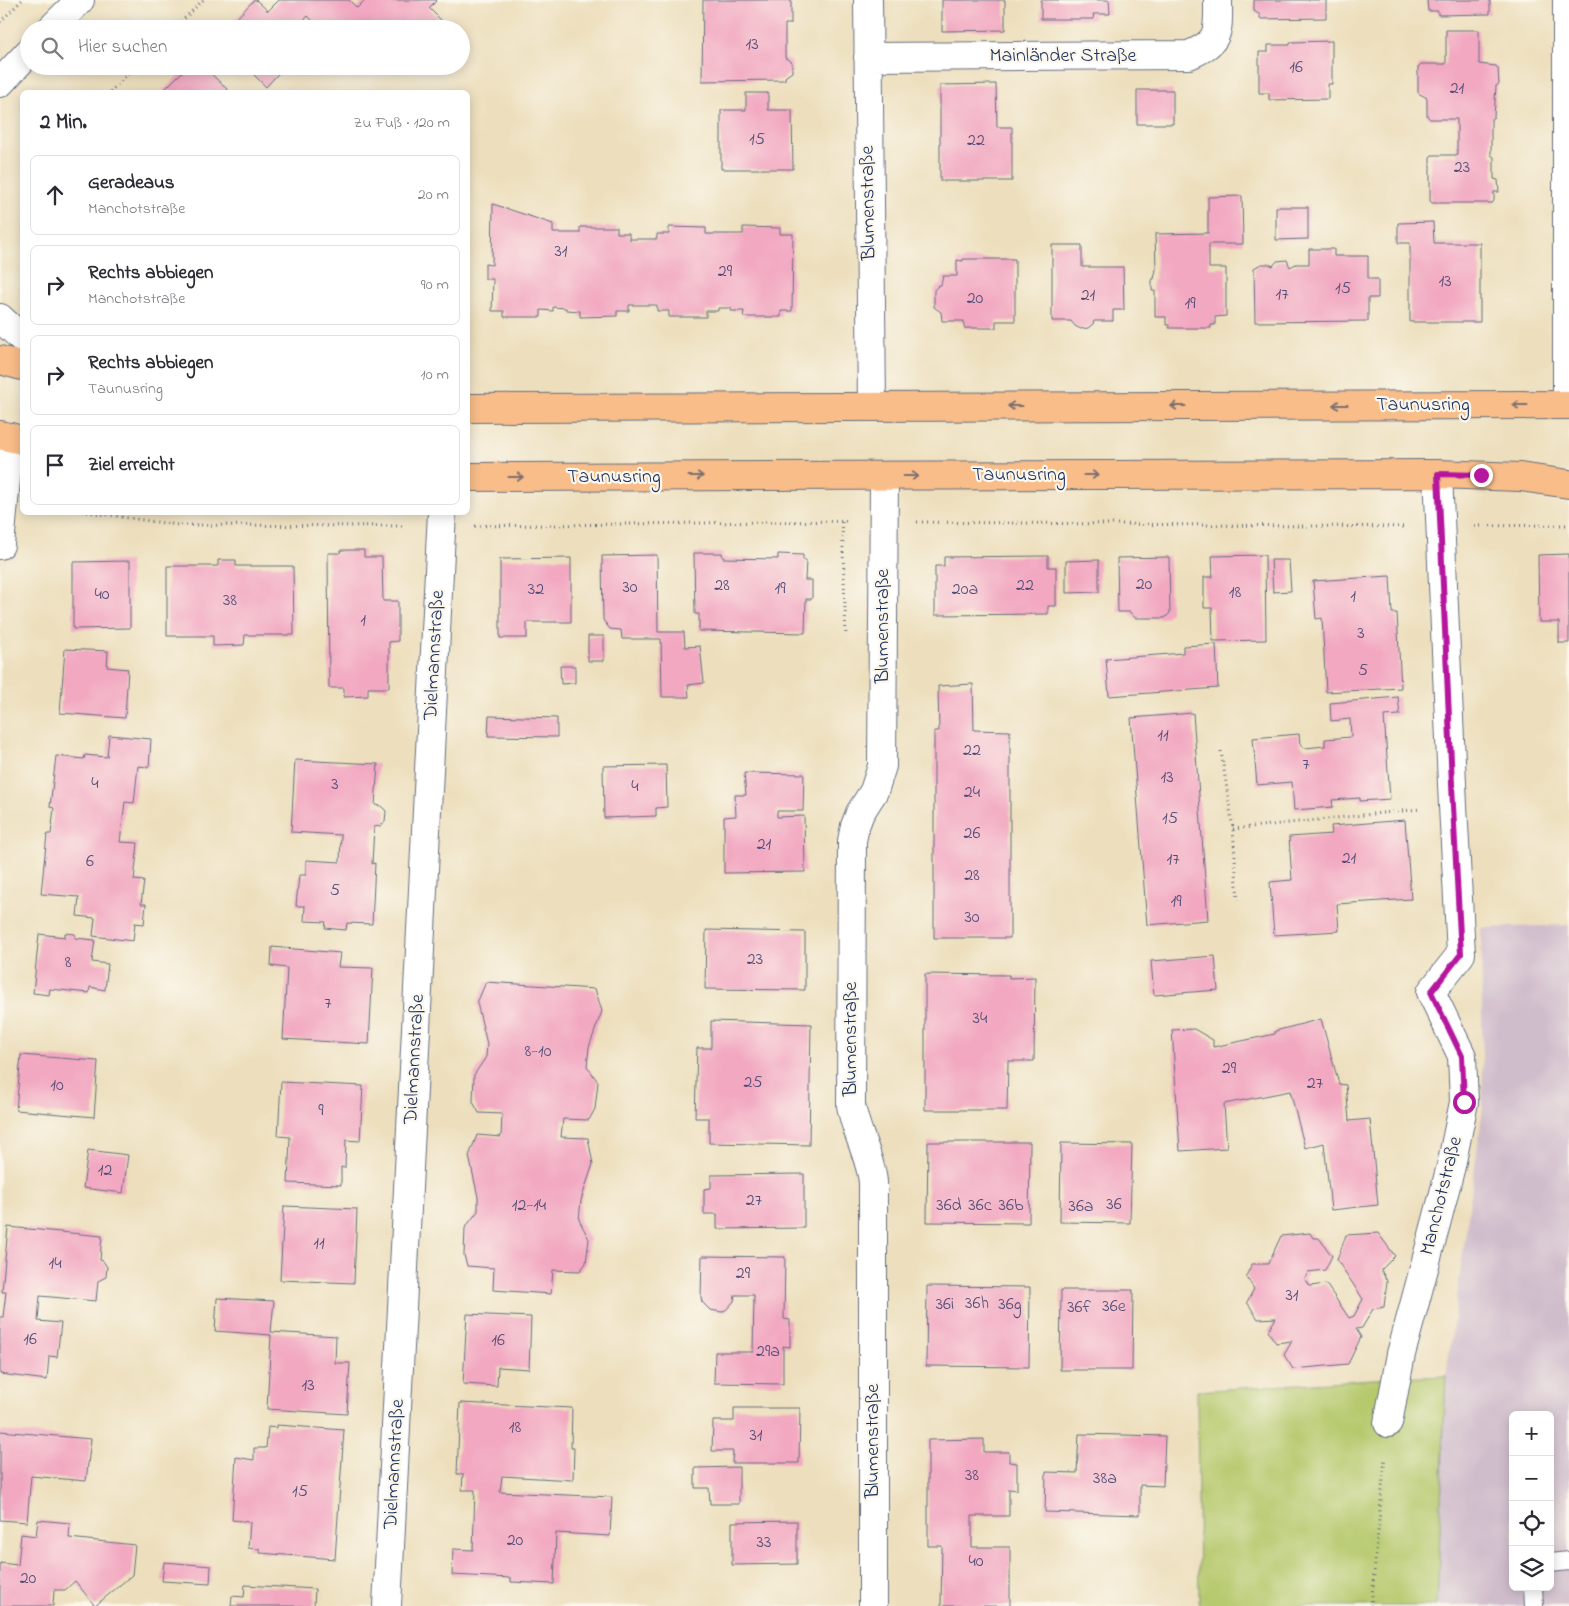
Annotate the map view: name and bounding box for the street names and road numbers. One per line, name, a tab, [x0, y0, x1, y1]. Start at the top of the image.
street label: Mainländer Straße	[989, 42, 1137, 71]
street label: Blumenstraße	[854, 145, 885, 262]
street label: Taunusring	[1376, 391, 1470, 421]
street label: Taunusring	[972, 461, 1066, 491]
street label: Taunusring	[567, 463, 661, 493]
street label: Blumenstraße	[869, 569, 898, 684]
street label: Dielmannstraße	[417, 589, 453, 722]
street label: Blumenstraße	[837, 982, 866, 1097]
street label: Dielmannstraße	[397, 993, 433, 1126]
street label: Manchotstraße	[1413, 1133, 1471, 1259]
street label: Blumenstraße	[859, 1384, 888, 1499]
street label: Dielmannstraße	[377, 1398, 413, 1531]

